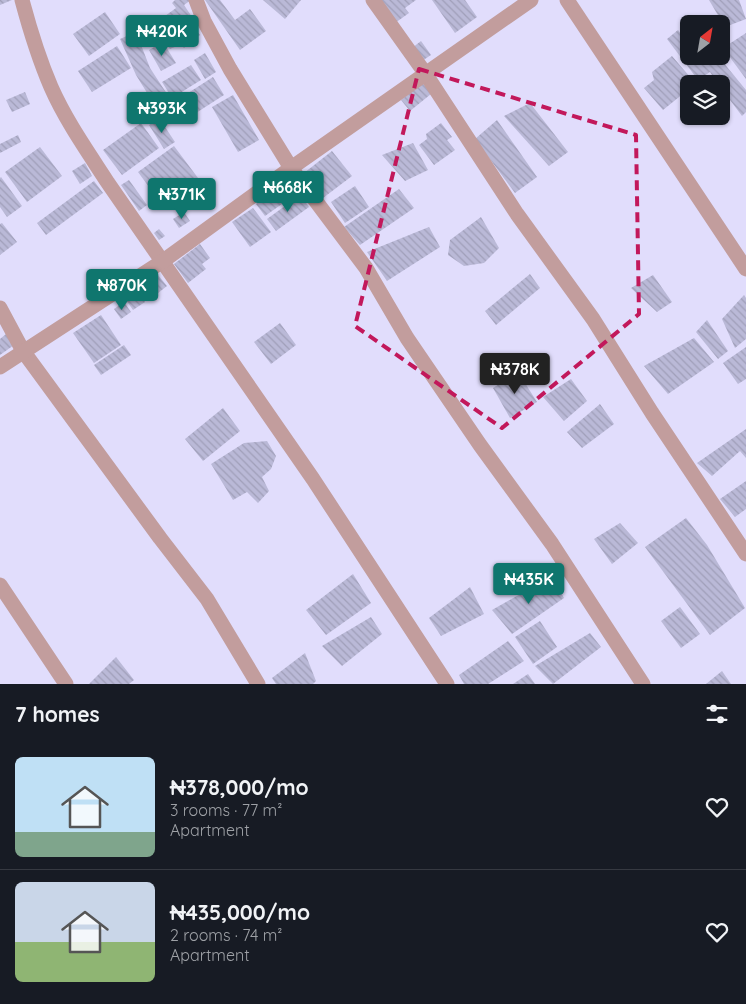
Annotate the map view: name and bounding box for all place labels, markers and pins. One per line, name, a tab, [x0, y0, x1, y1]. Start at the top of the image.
pin: ₦420K	[127, 15, 197, 57]
pin: ₦393K	[127, 92, 197, 134]
pin: ₦668K	[253, 170, 323, 213]
pin: ₦371K	[147, 178, 217, 220]
pin: ₦870K	[87, 268, 157, 311]
pin: ₦378K	[480, 352, 550, 395]
pin: ₦435K	[494, 562, 564, 605]

